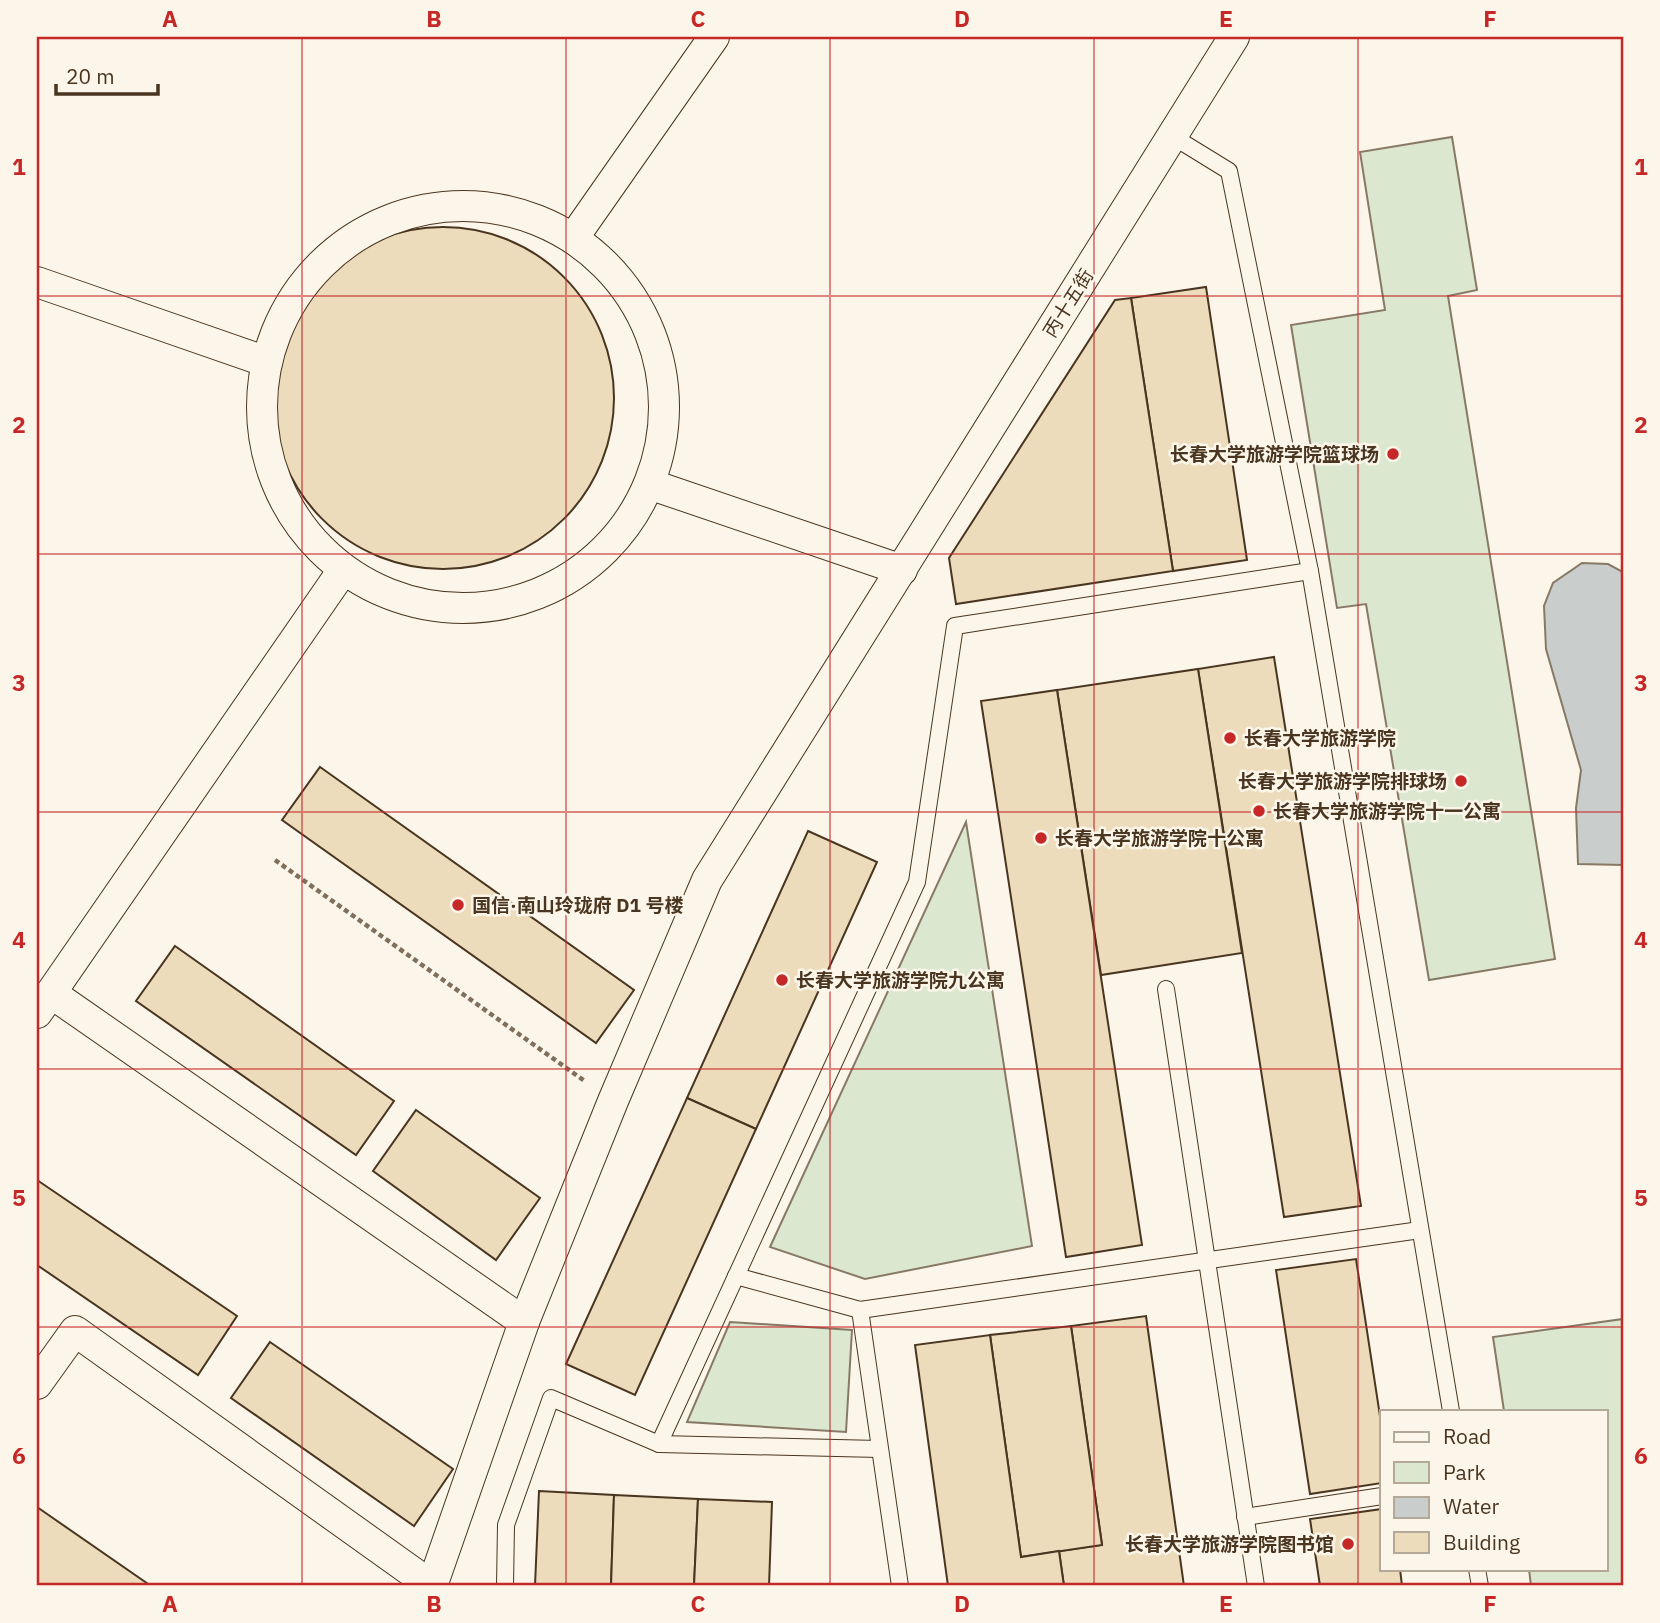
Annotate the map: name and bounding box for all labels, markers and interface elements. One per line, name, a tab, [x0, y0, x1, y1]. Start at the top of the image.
text: A	[162, 3, 178, 33]
text: B	[426, 3, 442, 33]
text: C	[691, 3, 706, 33]
text: D	[954, 3, 970, 33]
text: E	[1219, 3, 1233, 33]
text: F	[1483, 3, 1497, 33]
scale bar	[56, 52, 158, 96]
text: 20 m	[66, 62, 115, 90]
text: 1	[12, 151, 26, 181]
text: 1	[1634, 151, 1648, 181]
street label: 丙十五街	[1038, 264, 1098, 342]
text: 2	[12, 409, 26, 439]
text: 2	[1634, 409, 1648, 439]
place label: 长春大学旅游学院篮球场	[1170, 442, 1379, 466]
marker: 长春大学旅游学院篮球场	[1385, 446, 1401, 462]
text: 3	[12, 667, 26, 697]
text: 3	[1634, 667, 1648, 697]
place label: 长春大学旅游学院	[1244, 726, 1396, 750]
marker: 长春大学旅游学院	[1222, 730, 1238, 746]
place label: 长春大学旅游学院排球场	[1238, 769, 1447, 793]
marker: 长春大学旅游学院排球场	[1453, 773, 1469, 789]
place label: 长春大学旅游学院十一公寓	[1273, 799, 1501, 823]
marker: 长春大学旅游学院十一公寓	[1251, 803, 1267, 819]
place label: 长春大学旅游学院十公寓	[1055, 826, 1264, 850]
marker: 长春大学旅游学院十公寓	[1033, 830, 1049, 846]
place label: 国信·南山玲珑府 D1 号楼	[472, 893, 683, 917]
marker: 国信·南山玲珑府 D1 号楼	[450, 897, 466, 913]
text: 4	[12, 924, 26, 954]
text: 4	[1634, 924, 1648, 954]
place label: 长春大学旅游学院九公寓	[796, 968, 1005, 992]
marker: 长春大学旅游学院九公寓	[774, 972, 790, 988]
text: 5	[12, 1182, 26, 1212]
text: 5	[1634, 1182, 1648, 1212]
legend	[1380, 1410, 1608, 1570]
text: Road	[1443, 1422, 1491, 1450]
text: 6	[12, 1440, 26, 1470]
text: 6	[1634, 1440, 1648, 1470]
text: Park	[1443, 1458, 1486, 1486]
text: Water	[1443, 1492, 1500, 1520]
text: Building	[1443, 1528, 1520, 1556]
place label: 长春大学旅游学院图书馆	[1125, 1532, 1334, 1556]
marker: 长春大学旅游学院图书馆	[1340, 1536, 1356, 1552]
text: A	[162, 1588, 178, 1618]
text: B	[426, 1588, 442, 1618]
text: C	[691, 1588, 706, 1618]
text: D	[954, 1588, 970, 1618]
text: E	[1219, 1588, 1233, 1618]
text: F	[1483, 1588, 1497, 1618]

